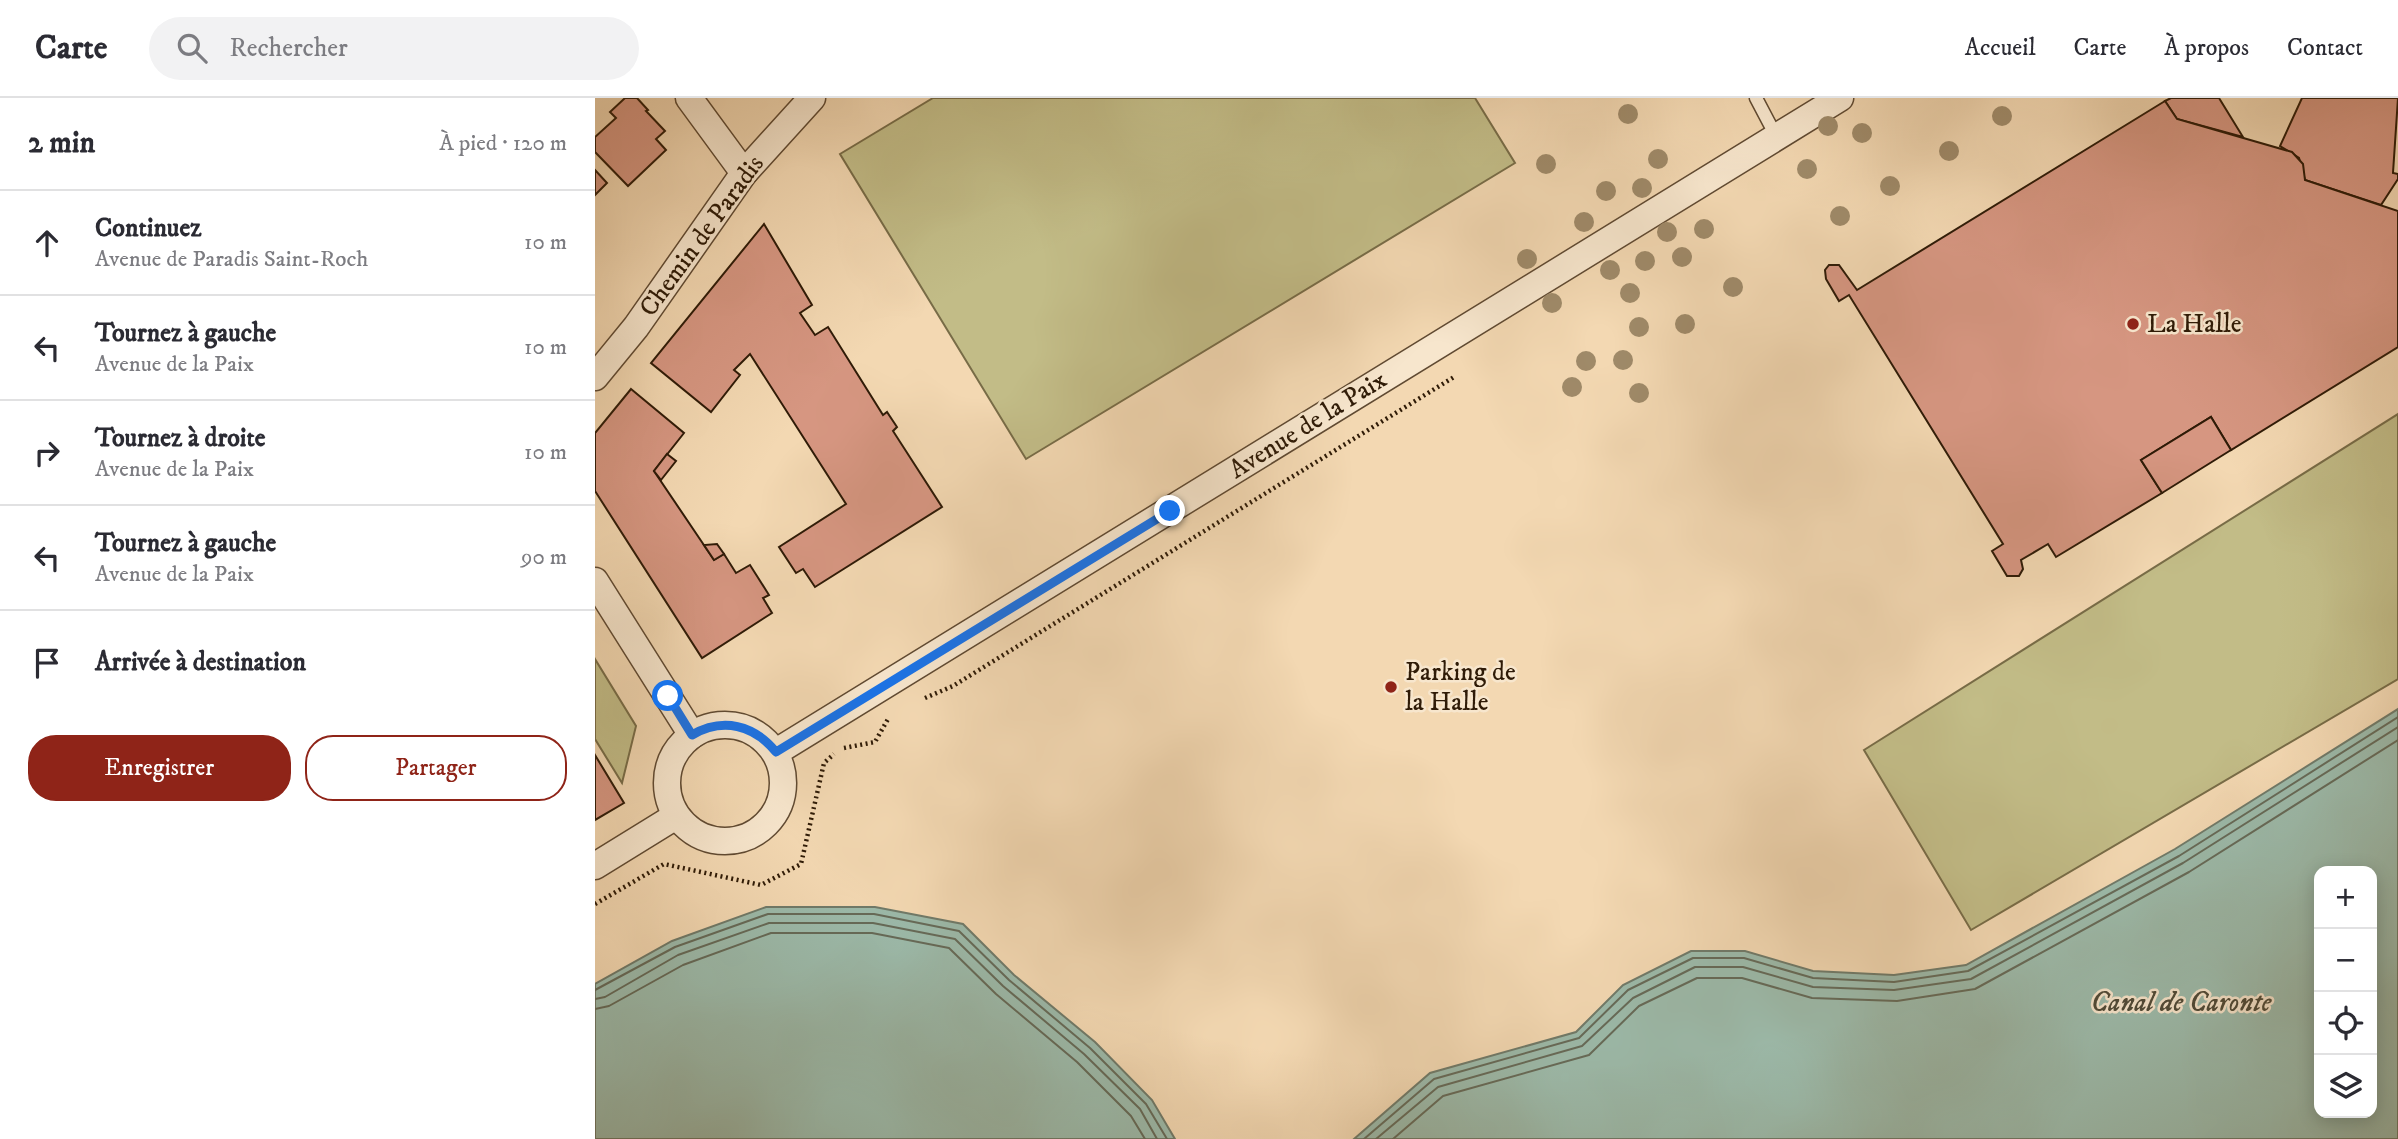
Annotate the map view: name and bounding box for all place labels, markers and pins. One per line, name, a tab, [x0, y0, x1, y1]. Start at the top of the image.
place label: La Halle	[2147, 308, 2242, 341]
marker: La Halle	[2125, 316, 2141, 332]
place label: Parking de la Halle	[1405, 656, 1516, 719]
marker: Parking de la Halle	[1383, 679, 1399, 695]

